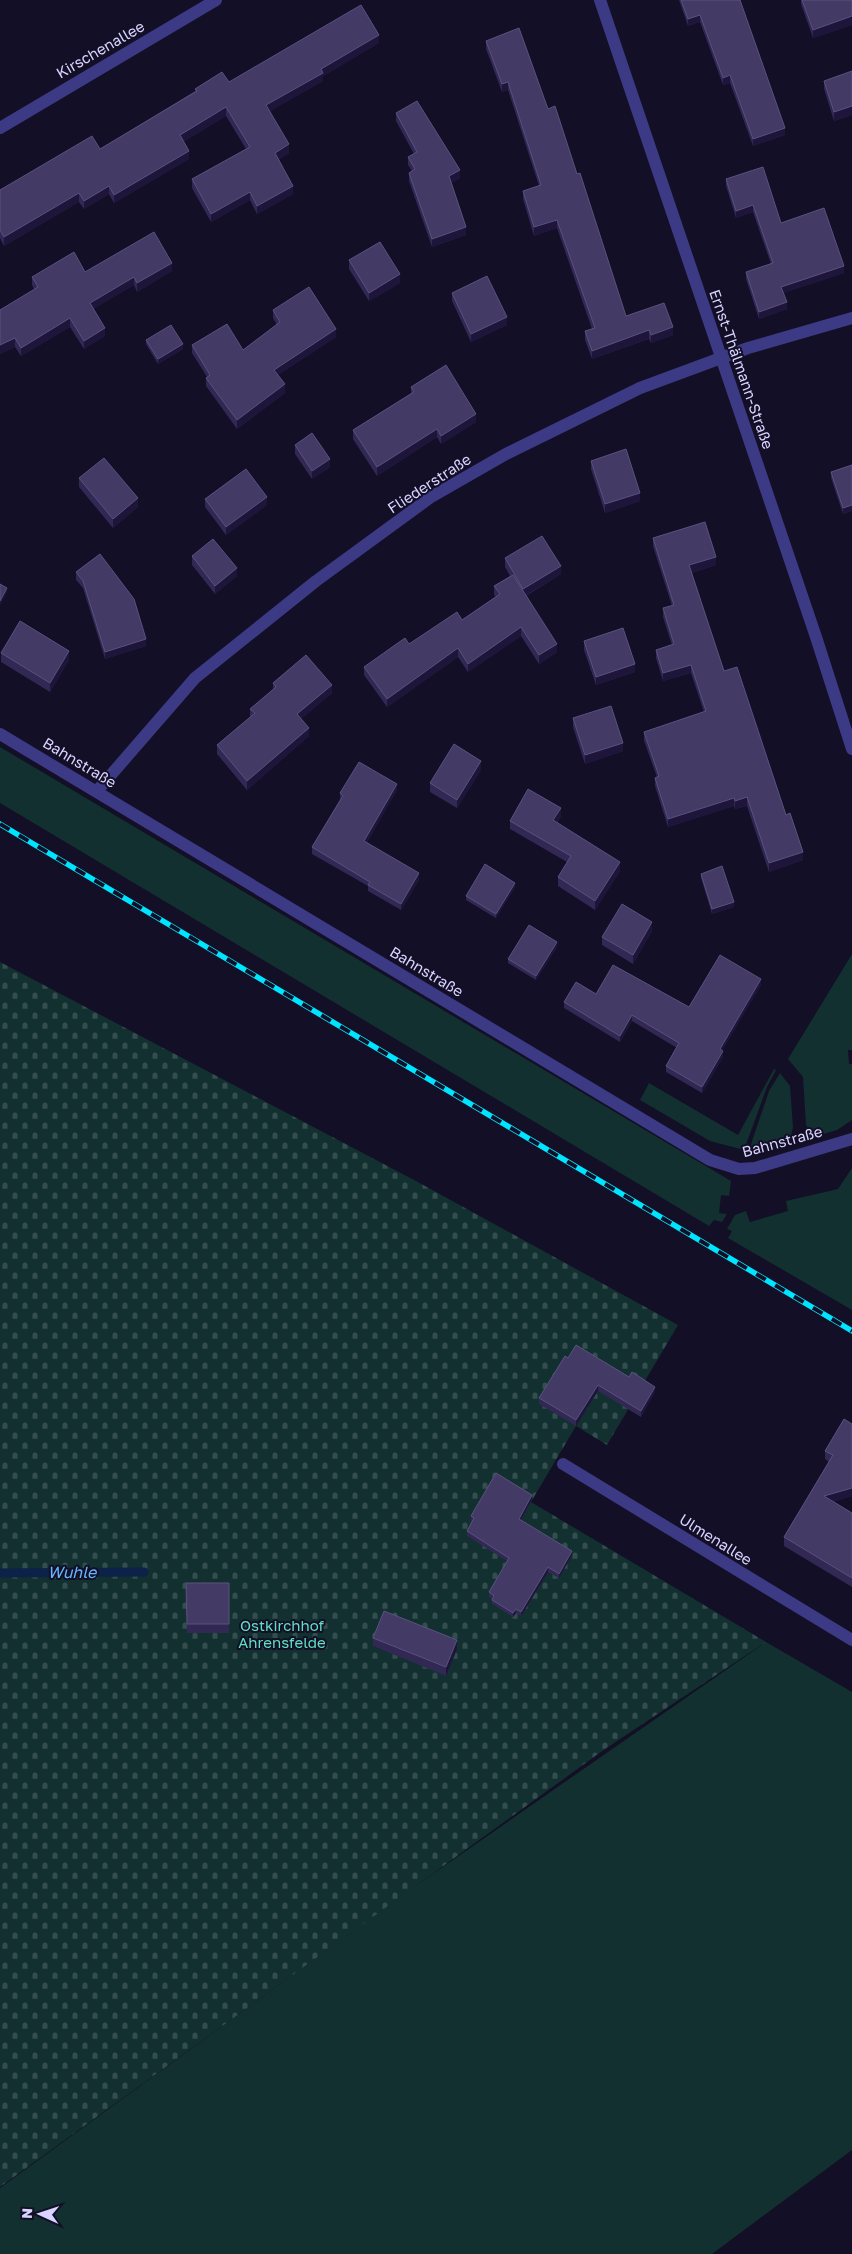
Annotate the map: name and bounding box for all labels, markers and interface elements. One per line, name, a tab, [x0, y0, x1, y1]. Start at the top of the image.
street label: Kirschenallee	[53, 16, 148, 82]
street label: Ernst-Thälmann-Straße	[706, 287, 778, 451]
street label: Fliederstraße	[384, 449, 474, 517]
street label: Bahnstraße	[40, 733, 120, 791]
street label: Bahnstraße	[387, 942, 467, 1000]
street label: Bahnstraße	[740, 1122, 824, 1160]
street label: Ulmenallee	[676, 1510, 756, 1569]
water label: Wuhle	[48, 1562, 98, 1582]
park label: Ostkirchhof Ahrensfelde	[238, 1616, 326, 1651]
north arrow	[15, 2189, 65, 2239]
text: N	[18, 2208, 35, 2219]

